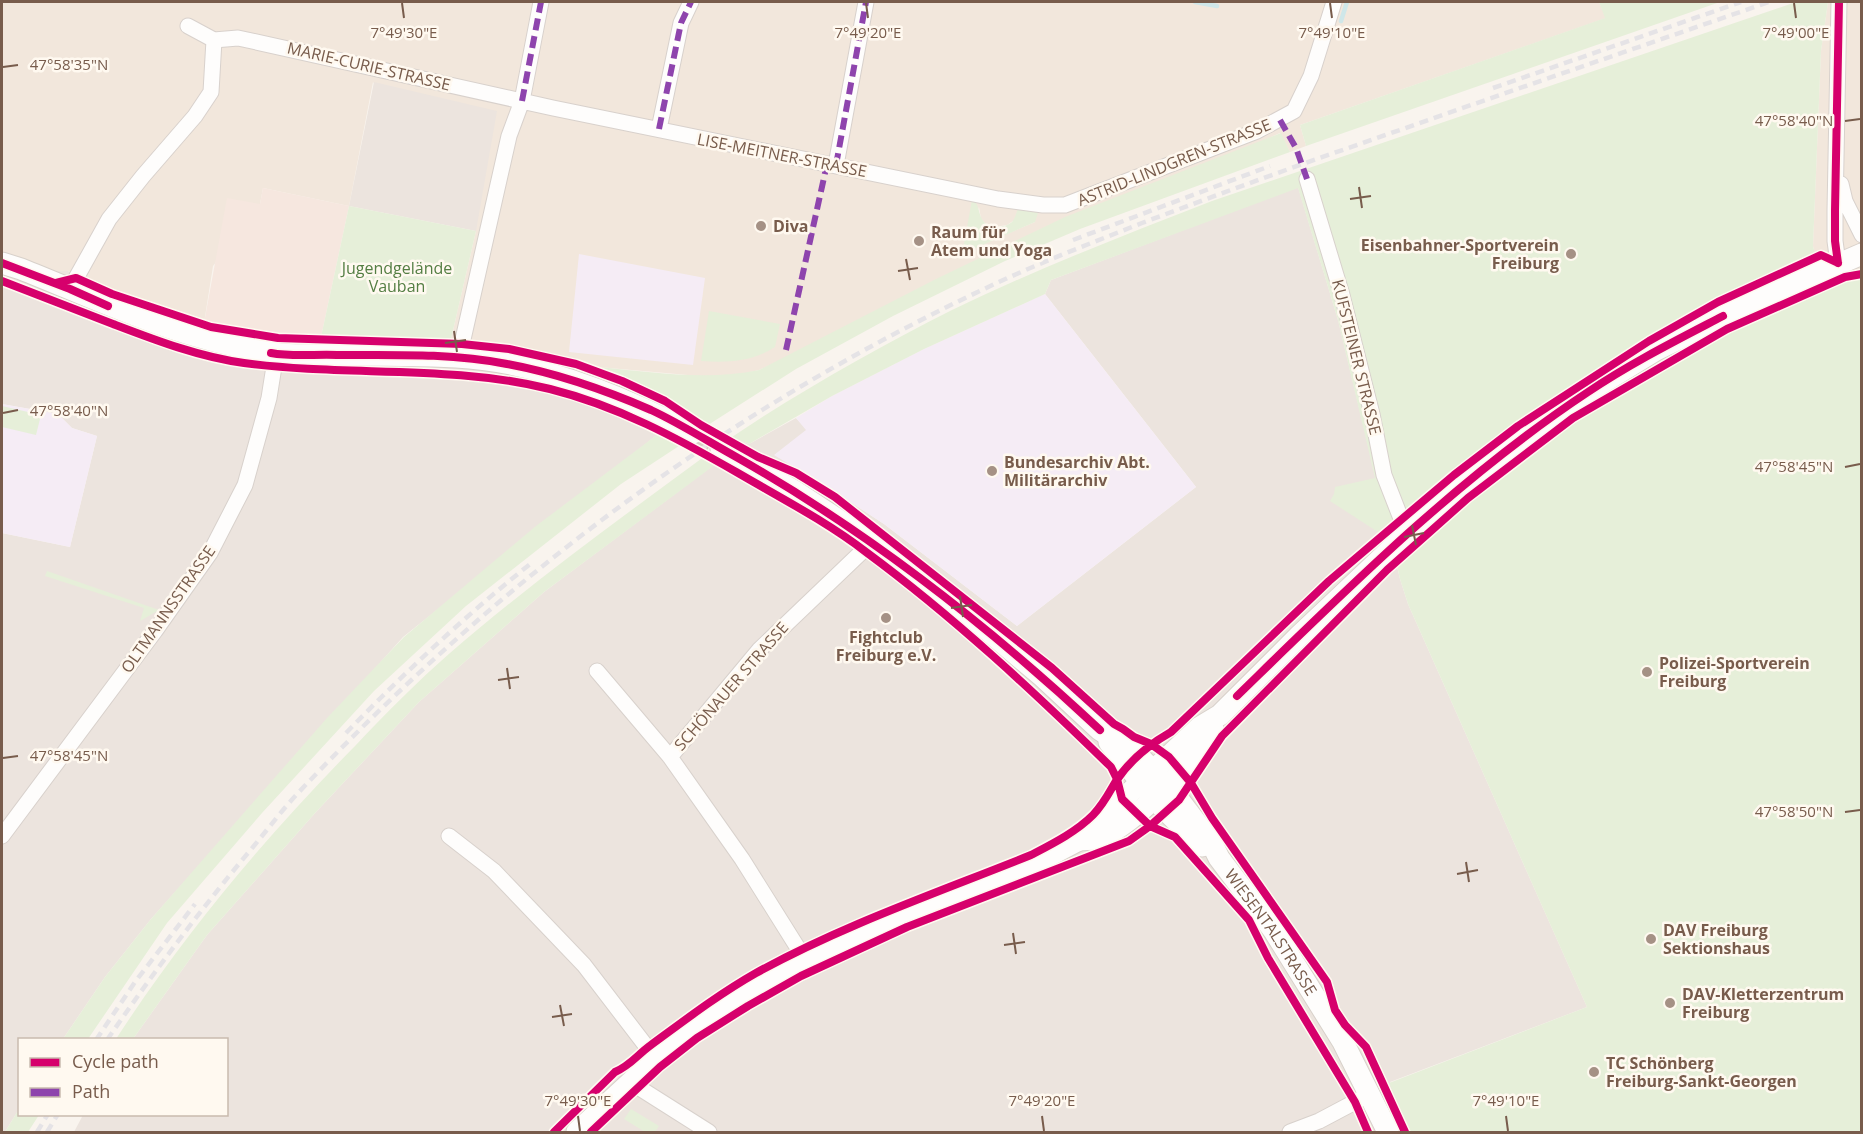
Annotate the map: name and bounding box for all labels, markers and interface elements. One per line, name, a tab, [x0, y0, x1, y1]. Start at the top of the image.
text: 7°49'30"E	[371, 22, 437, 42]
text: 7°49'20"E	[835, 22, 901, 42]
text: 7°49'10"E	[1299, 22, 1365, 42]
text: 7°49'00"E	[1763, 22, 1829, 42]
street label: MARIE-CURIE-STRASSE	[285, 36, 453, 96]
text: 47°58'35"N	[30, 54, 108, 74]
text: 47°58'40"N	[1755, 110, 1833, 130]
street label: ASTRID-LINDGREN-STRASSE	[1074, 113, 1274, 211]
street label: LISE-MEITNER-STRASSE	[695, 128, 869, 182]
place label: Diva	[773, 215, 809, 237]
marker: Diva	[754, 219, 768, 233]
place label: Raum für Atem und Yoga	[931, 221, 1052, 261]
marker: Raum für Atem und Yoga	[912, 234, 926, 248]
place label: Eisenbahner-Sportverein Freiburg	[1361, 234, 1559, 274]
marker: Eisenbahner-Sportverein Freiburg	[1564, 247, 1578, 261]
park label: Jugendgelände Vauban	[340, 257, 452, 297]
street label: KUFSTEINER STRASSE	[1327, 277, 1387, 437]
text: 47°58'40"N	[30, 400, 108, 420]
place label: Bundesarchiv Abt. Militärarchiv	[1004, 451, 1150, 491]
text: 47°58'45"N	[1755, 456, 1833, 476]
marker: Bundesarchiv Abt. Militärarchiv	[985, 464, 999, 478]
street label: OLTMANNSSTRASSE	[116, 541, 220, 677]
marker: Fightclub Freiburg e.V.	[879, 611, 893, 625]
street label: SCHÖNAUER STRASSE	[669, 617, 793, 755]
place label: Fightclub Freiburg e.V.	[836, 626, 936, 666]
place label: Polizei-Sportverein Freiburg	[1659, 652, 1810, 692]
marker: Polizei-Sportverein Freiburg	[1640, 665, 1654, 679]
text: 47°58'45"N	[30, 745, 108, 765]
text: 47°58'50"N	[1755, 801, 1833, 821]
street label: WIESENTALSTRASSE	[1220, 864, 1322, 1000]
place label: DAV Freiburg Sektionshaus	[1663, 919, 1770, 959]
marker: DAV Freiburg Sektionshaus	[1644, 932, 1658, 946]
place label: DAV-Kletterzentrum Freiburg	[1682, 983, 1844, 1023]
marker: DAV-Kletterzentrum Freiburg	[1663, 996, 1677, 1010]
legend	[18, 1038, 228, 1116]
text: Cycle path	[72, 1049, 159, 1073]
place label: TC Schönberg Freiburg-Sankt-Georgen	[1606, 1052, 1797, 1092]
marker: TC Schönberg Freiburg-Sankt-Georgen	[1587, 1065, 1601, 1079]
text: Path	[72, 1079, 110, 1103]
text: 7°49'30"E	[545, 1090, 611, 1110]
text: 7°49'20"E	[1009, 1090, 1075, 1110]
text: 7°49'10"E	[1473, 1090, 1539, 1110]

